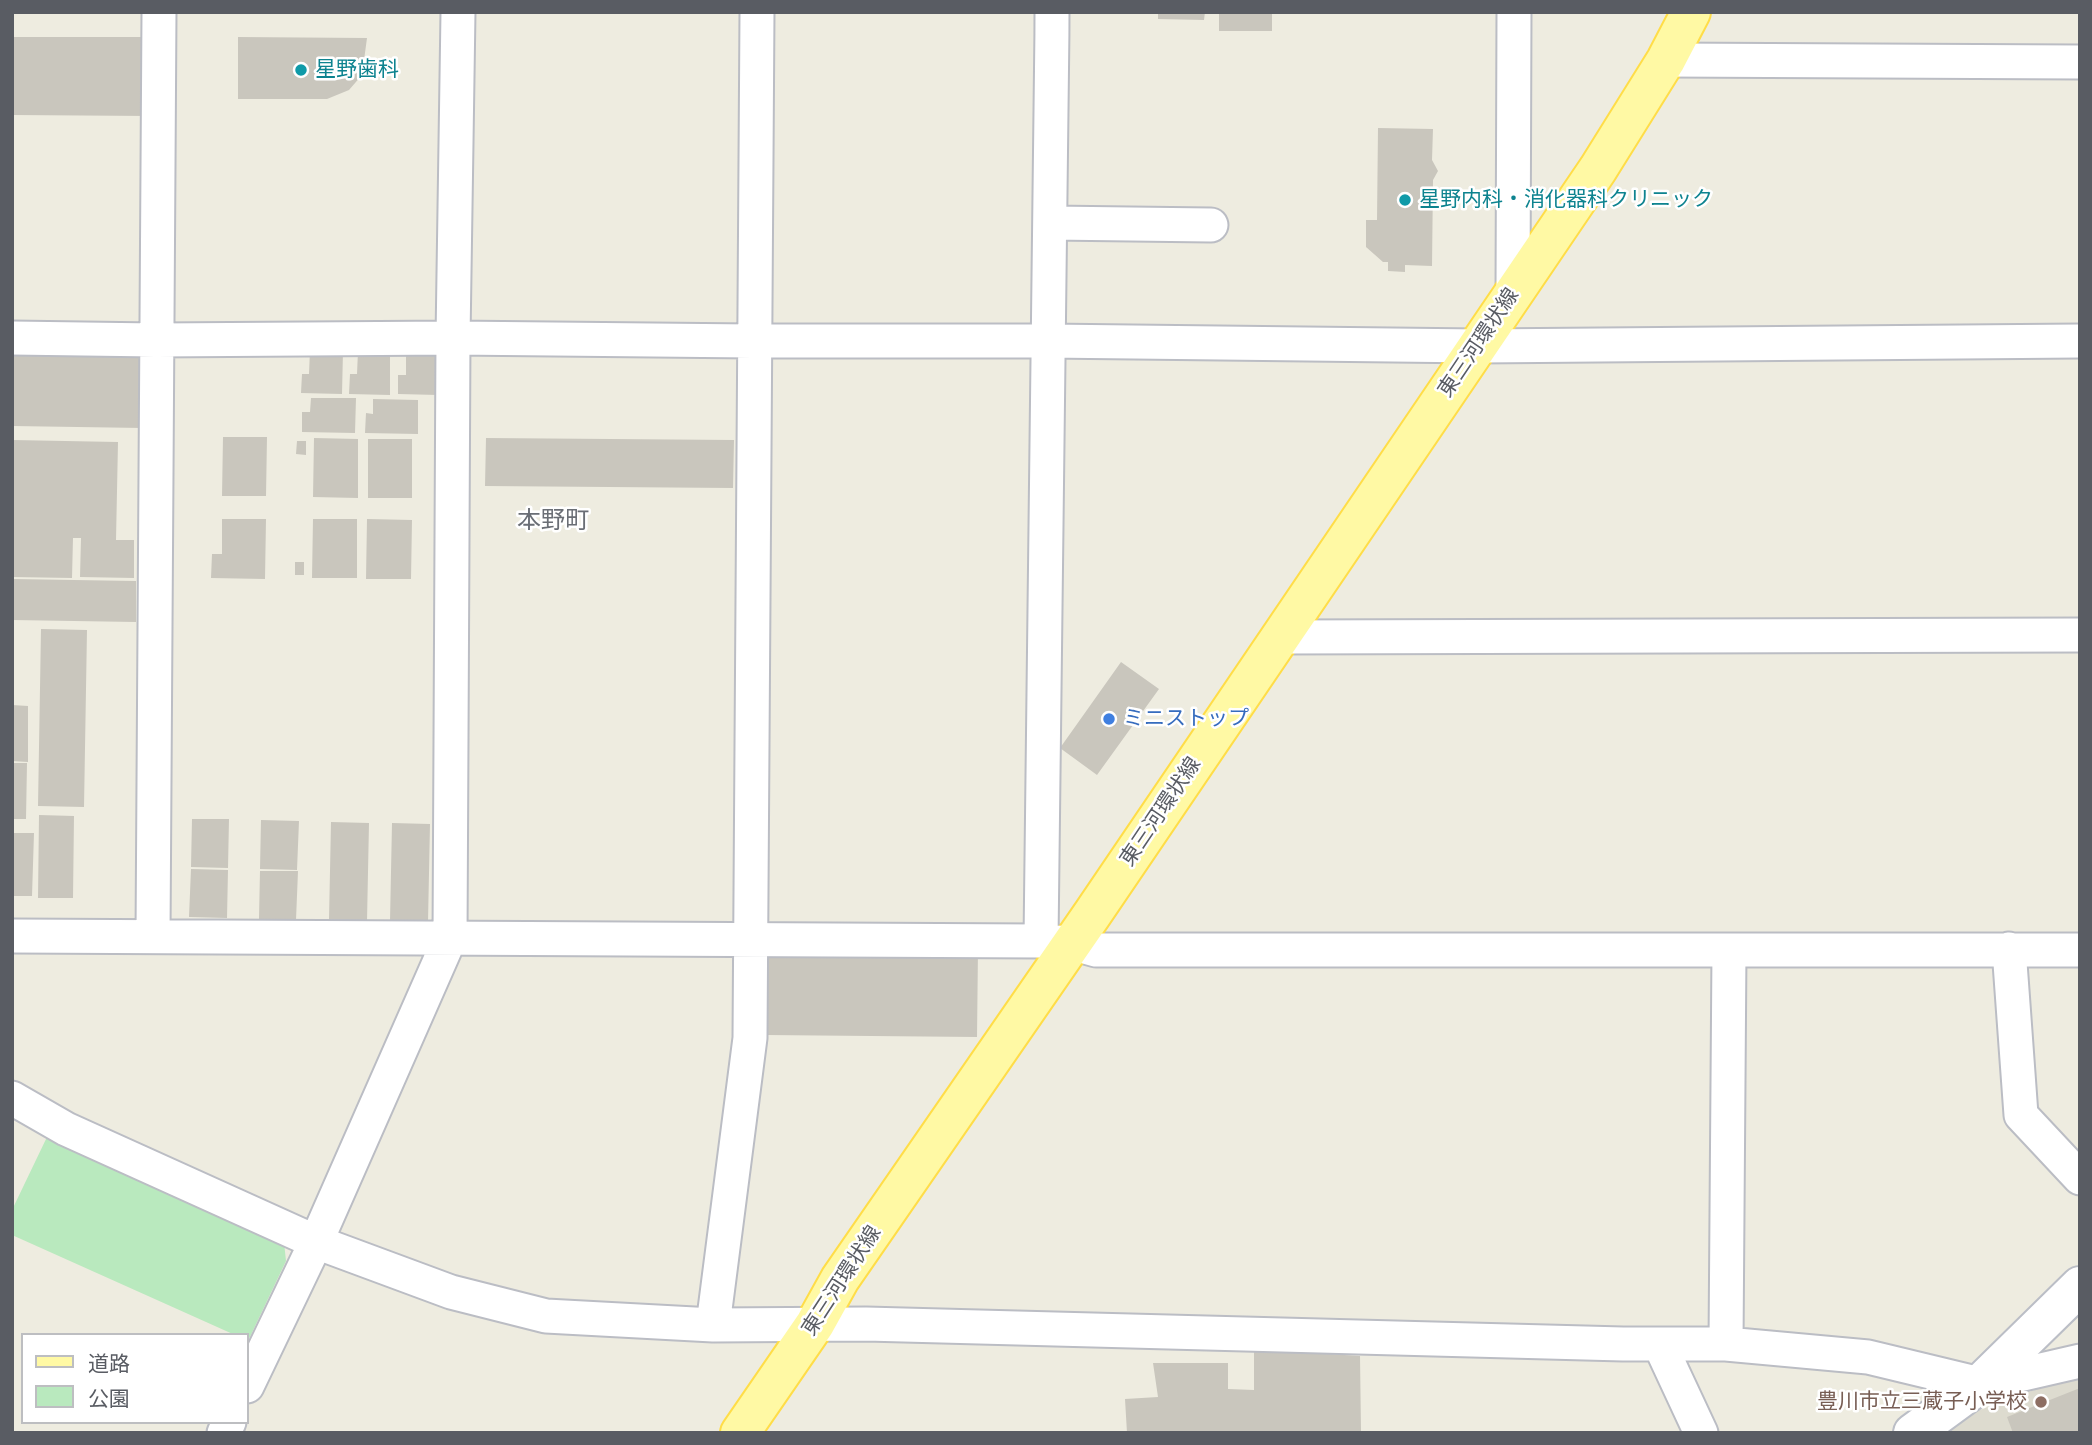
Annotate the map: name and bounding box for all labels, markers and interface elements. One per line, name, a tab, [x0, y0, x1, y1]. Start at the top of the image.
place label: 星野歯科	[315, 57, 399, 83]
marker: 星野歯科	[293, 62, 309, 78]
place label: 星野内科・消化器科クリニック	[1419, 187, 1713, 213]
marker: 星野内科・消化器科クリニック	[1397, 192, 1413, 208]
street label: 東三河環状線	[1433, 284, 1525, 402]
district label: 本野町	[517, 507, 589, 535]
place label: ミニストップ	[1123, 706, 1249, 732]
marker: ミニストップ	[1101, 711, 1117, 727]
street label: 東三河環状線	[1115, 753, 1207, 871]
street label: 東三河環状線	[797, 1221, 887, 1341]
legend	[21, 1333, 248, 1424]
text: 道路	[88, 1349, 130, 1377]
text: 公園	[88, 1384, 130, 1412]
place label: 豊川市立三蔵子小学校	[1817, 1389, 2027, 1415]
marker: 豊川市立三蔵子小学校	[2033, 1394, 2049, 1410]

